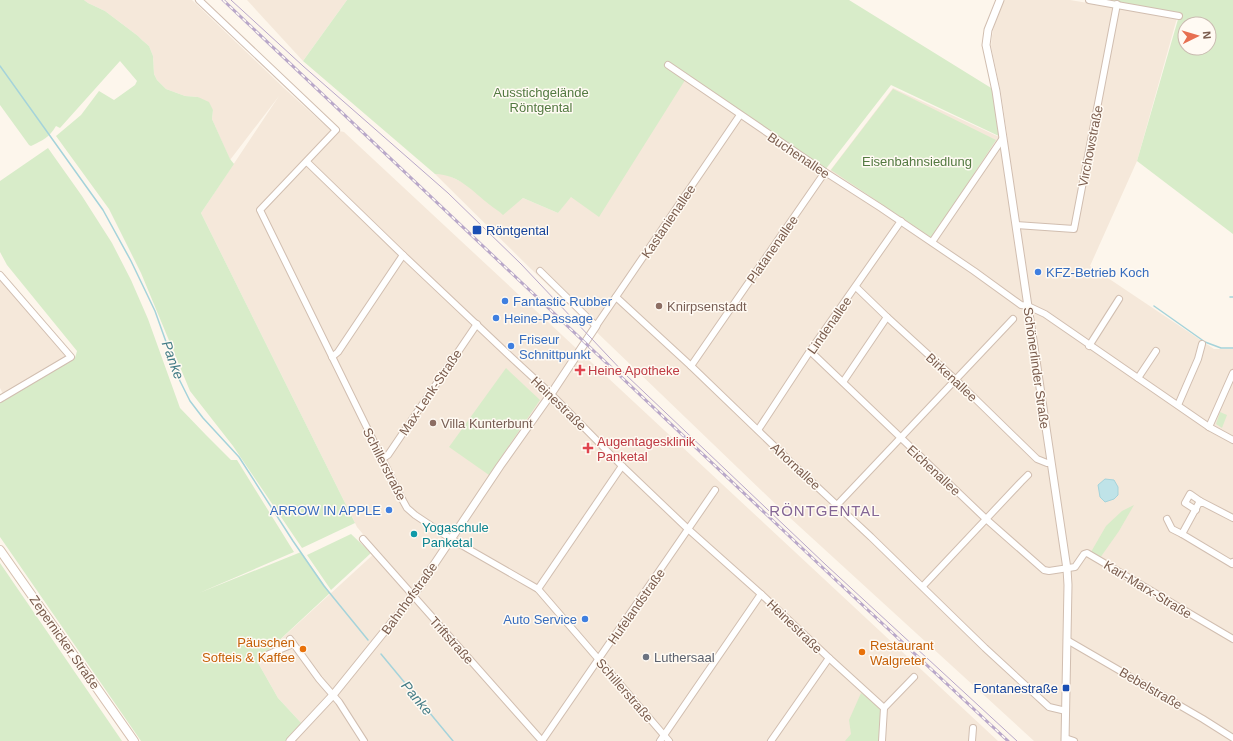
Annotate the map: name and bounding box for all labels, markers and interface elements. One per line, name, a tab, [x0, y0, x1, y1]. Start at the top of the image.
north arrow	[1177, 16, 1217, 56]
text: N	[1201, 31, 1213, 40]
park label: Ausstichgelände Röntgental	[493, 85, 589, 115]
street label: Virchowstraße	[1075, 104, 1106, 188]
street label: Buchenallee	[765, 129, 833, 182]
park label: Eisenbahnsiedlung	[862, 154, 972, 169]
street label: Kastanienallee	[638, 182, 698, 261]
street label: Platanenallee	[744, 213, 801, 286]
place label: Röntgental	[486, 223, 549, 238]
marker: Röntgental	[471, 224, 483, 236]
place label: KFZ-Betrieb Koch	[1046, 265, 1149, 280]
marker: KFZ-Betrieb Koch	[1033, 267, 1043, 277]
place label: Fantastic Rubber	[513, 294, 613, 309]
street label: Lindenallee	[804, 294, 855, 357]
marker: Fantastic Rubber	[500, 296, 510, 306]
place label: Knirpsenstadt	[667, 299, 747, 314]
marker: Knirpsenstadt	[654, 301, 664, 311]
street label: Schönerlinder Straße	[1021, 306, 1052, 430]
place label: Heine-Passage	[504, 311, 593, 326]
marker: Heine-Passage	[491, 313, 501, 323]
place label: Friseur Schnittpunkt	[519, 332, 591, 362]
water label: Panke	[159, 339, 187, 382]
marker: Friseur Schnittpunkt	[506, 341, 516, 351]
street label: Max-Lenk-Straße	[396, 346, 465, 438]
street label: Birkenallee	[923, 350, 980, 405]
place label: Heine Apotheke	[588, 363, 680, 378]
marker: Heine Apotheke	[575, 365, 585, 375]
street label: Heinestraße	[528, 373, 589, 433]
place label: Villa Kunterbunt	[441, 416, 533, 431]
marker: Villa Kunterbunt	[428, 418, 438, 428]
street label: Schillerstraße	[360, 425, 409, 503]
place label: Augentagesklinik Panketal	[597, 434, 696, 464]
street label: Ahornallee	[768, 440, 824, 493]
marker: Augentagesklinik Panketal	[582, 442, 594, 454]
street label: Eichenallee	[904, 442, 963, 499]
district label: RÖNTGENTAL	[769, 502, 881, 519]
place label: ARROW IN APPLE	[270, 503, 381, 518]
marker: ARROW IN APPLE	[384, 505, 394, 515]
place label: Yogaschule Panketal	[422, 520, 489, 550]
marker: Yogaschule Panketal	[409, 529, 419, 539]
street label: Karl-Marx-Straße	[1101, 557, 1194, 622]
street label: Bahnhofstraße	[378, 559, 441, 637]
street label: Hufelandstraße	[605, 566, 668, 647]
street label: Zepernicker Straße	[27, 592, 103, 692]
street label: Heinestraße	[764, 596, 825, 656]
place label: Auto Service	[503, 612, 577, 627]
street label: Triftstraße	[426, 613, 477, 667]
marker: Auto Service	[580, 614, 590, 624]
place label: Päuschen Softeis & Kaffee	[202, 635, 295, 665]
place label: Restaurant Walgreter	[870, 638, 934, 668]
marker: Päuschen Softeis & Kaffee	[298, 644, 308, 654]
marker: Restaurant Walgreter	[857, 647, 867, 657]
place label: Luthersaal	[654, 650, 715, 665]
marker: Luthersaal	[641, 652, 651, 662]
street label: Schillerstraße	[593, 655, 656, 725]
street label: Bebelstraße	[1117, 664, 1185, 712]
water label: Panke	[398, 678, 436, 719]
place label: Fontanestraße	[973, 681, 1058, 696]
marker: Fontanestraße	[1061, 683, 1071, 693]

